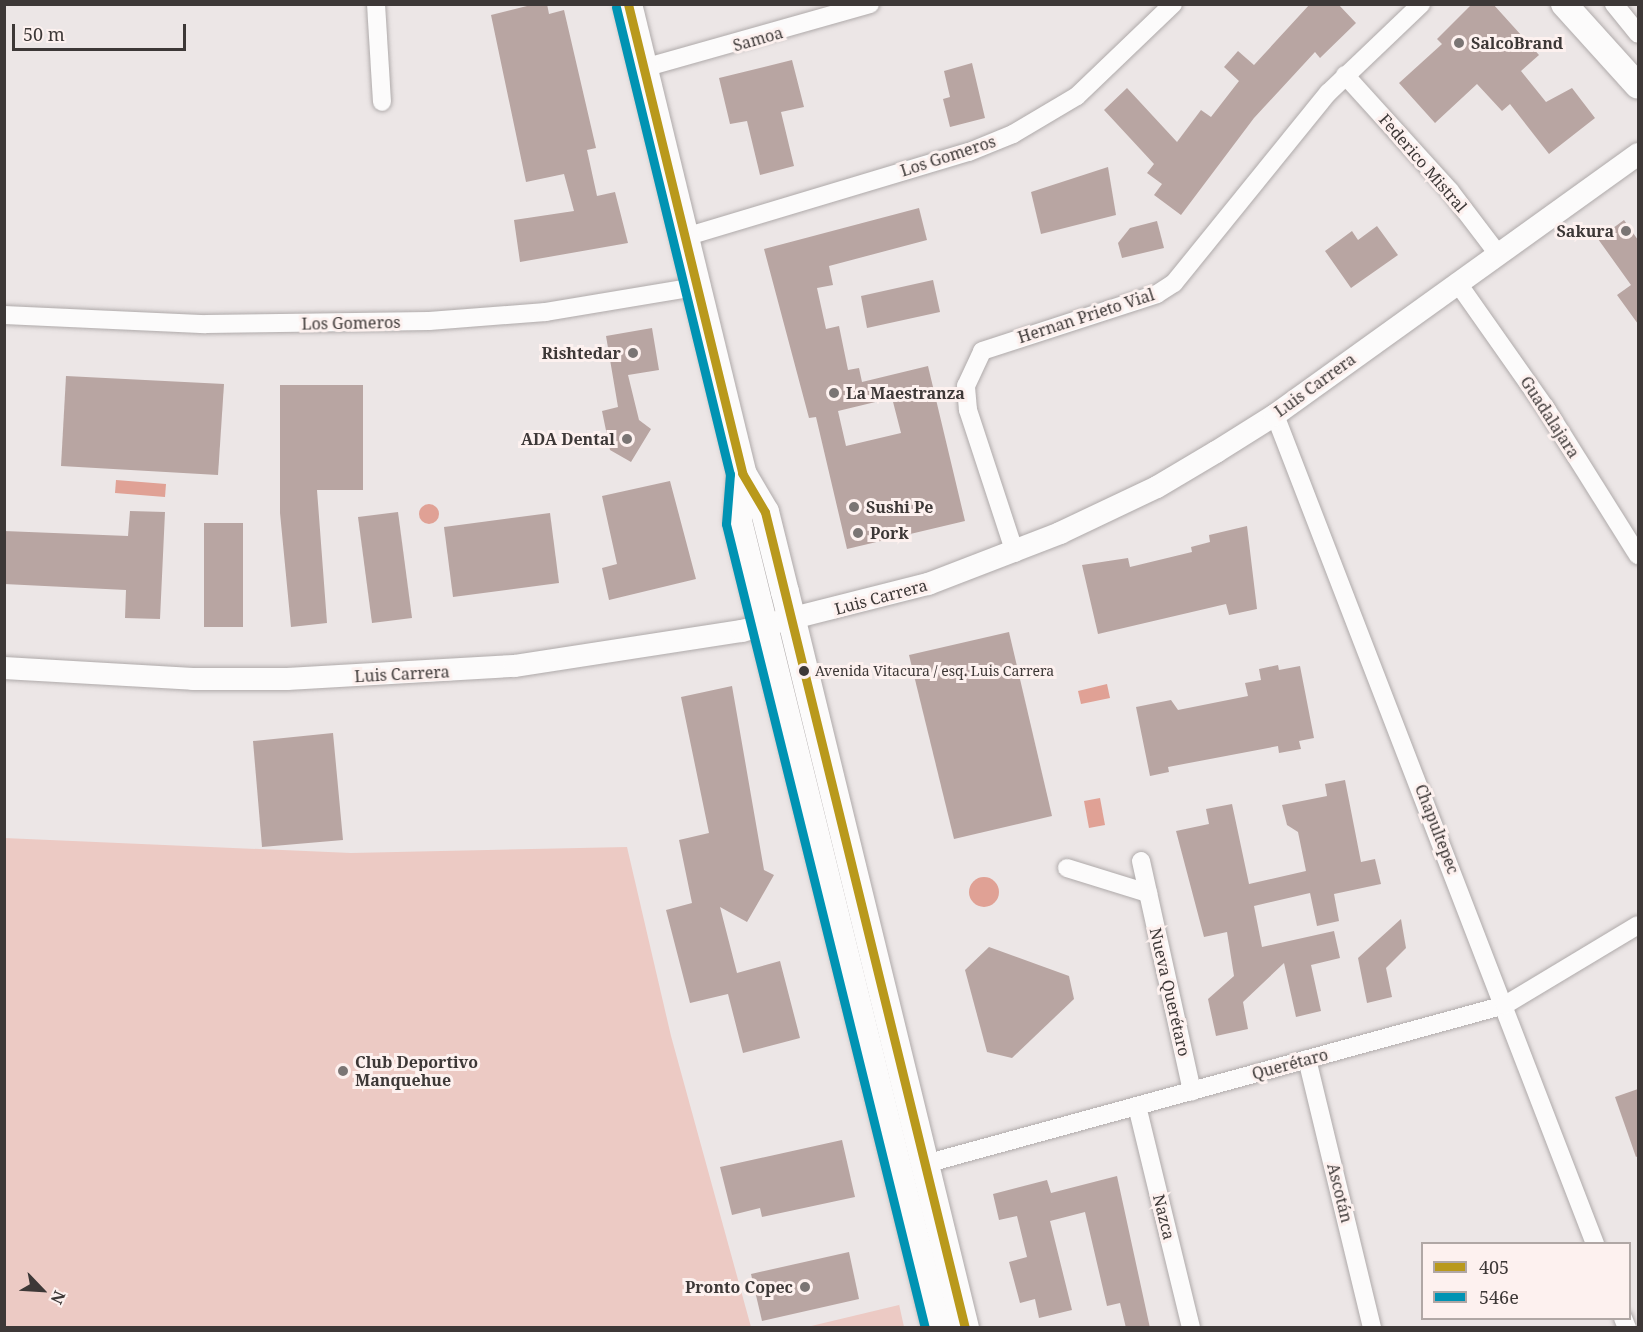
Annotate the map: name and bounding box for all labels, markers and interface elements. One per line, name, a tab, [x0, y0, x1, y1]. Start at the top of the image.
scale bar	[15, 12, 189, 50]
text: 50 m	[23, 22, 65, 46]
street label: Samoa	[731, 23, 785, 55]
place label: SalcoBrand	[1471, 33, 1563, 53]
marker: SalcoBrand	[1452, 36, 1466, 50]
street label: Federico Mistral	[1375, 110, 1471, 216]
street label: Los Gomeros	[898, 132, 998, 180]
place label: Sakura	[1557, 221, 1614, 241]
marker: Sakura	[1619, 224, 1633, 238]
street label: Hernan Prieto Vial	[1015, 285, 1157, 347]
street label: Los Gomeros	[301, 313, 401, 333]
place label: Rishtedar	[542, 343, 621, 363]
marker: Rishtedar	[626, 346, 640, 360]
street label: Luis Carrera	[1271, 349, 1359, 421]
street label: Guadalajara	[1517, 373, 1583, 461]
place label: La Maestranza	[846, 383, 965, 403]
marker: La Maestranza	[827, 386, 841, 400]
place label: ADA Dental	[521, 429, 615, 449]
marker: ADA Dental	[620, 432, 634, 446]
place label: Sushi Pe	[866, 497, 933, 517]
marker: Sushi Pe	[847, 500, 861, 514]
place label: Pork	[870, 523, 909, 543]
marker: Pork	[851, 526, 865, 540]
street label: Luis Carrera	[832, 575, 930, 619]
street label: Luis Carrera	[354, 662, 450, 686]
place label: Avenida Vitacura / esq. Luis Carrera	[815, 663, 1054, 679]
marker: Avenida Vitacura / esq. Luis Carrera	[798, 665, 810, 677]
street label: Chapultepec	[1411, 782, 1463, 876]
street label: Nueva Querétaro	[1146, 926, 1194, 1058]
street label: Querétaro	[1250, 1045, 1330, 1083]
place label: Club Deportivo Manquehue	[355, 1052, 478, 1090]
marker: Club Deportivo Manquehue	[336, 1064, 350, 1078]
street label: Ascotán	[1323, 1161, 1357, 1225]
street label: Nazca	[1149, 1192, 1179, 1242]
legend	[1421, 1242, 1631, 1320]
text: 405	[1479, 1255, 1509, 1279]
north arrow	[12, 1260, 72, 1320]
place label: Pronto Copec	[685, 1277, 793, 1297]
marker: Pronto Copec	[798, 1280, 812, 1294]
text: 546e	[1479, 1285, 1519, 1309]
text: N	[46, 1287, 71, 1308]

